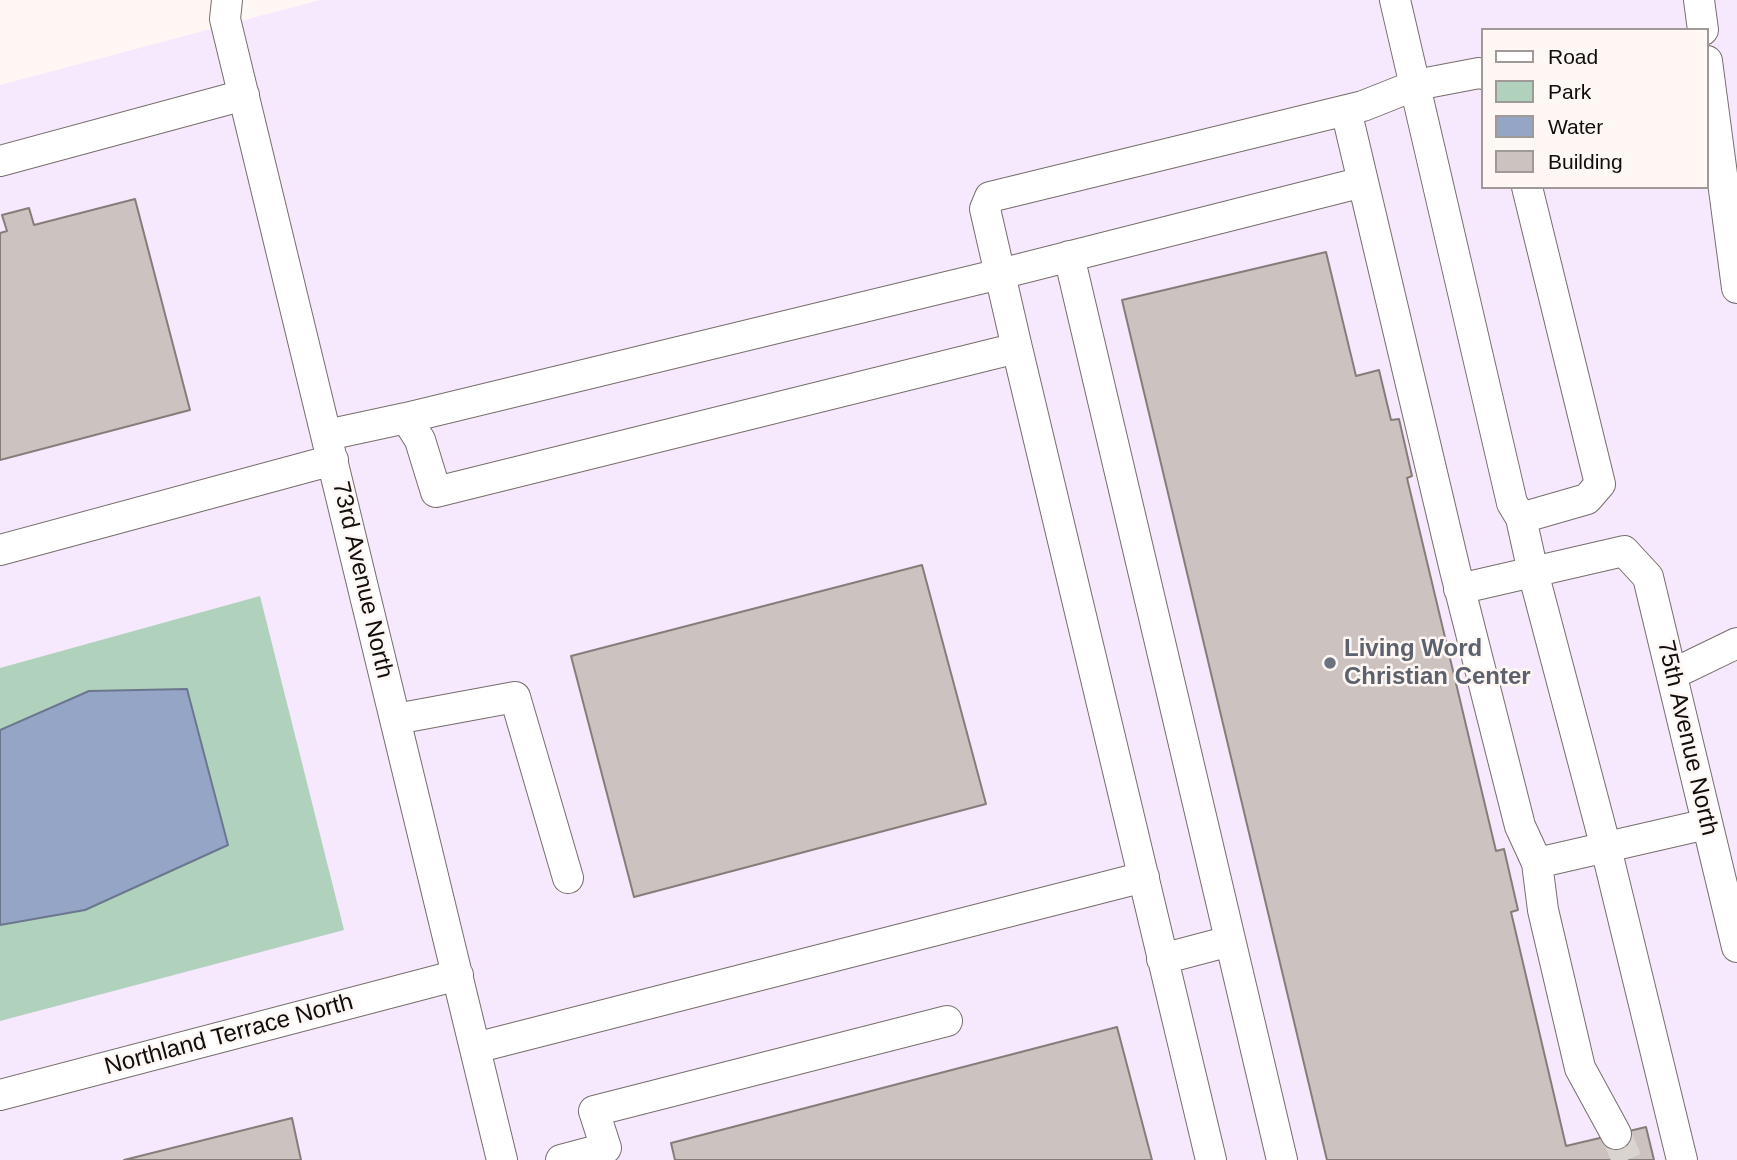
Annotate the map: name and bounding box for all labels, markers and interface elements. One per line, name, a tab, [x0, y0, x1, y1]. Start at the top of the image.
legend	[1482, 28, 1709, 189]
text: Road	[1548, 45, 1598, 68]
text: Park	[1548, 80, 1591, 103]
text: Water	[1548, 115, 1603, 138]
text: Building	[1548, 150, 1623, 173]
street label: 73rd Avenue North	[325, 479, 399, 681]
place label: Living Word Christian Center	[1344, 635, 1531, 691]
street label: 75th Avenue North	[1651, 637, 1723, 839]
marker: Living Word Christian Center	[1322, 655, 1338, 671]
street label: Northland Terrace North	[102, 988, 356, 1082]

